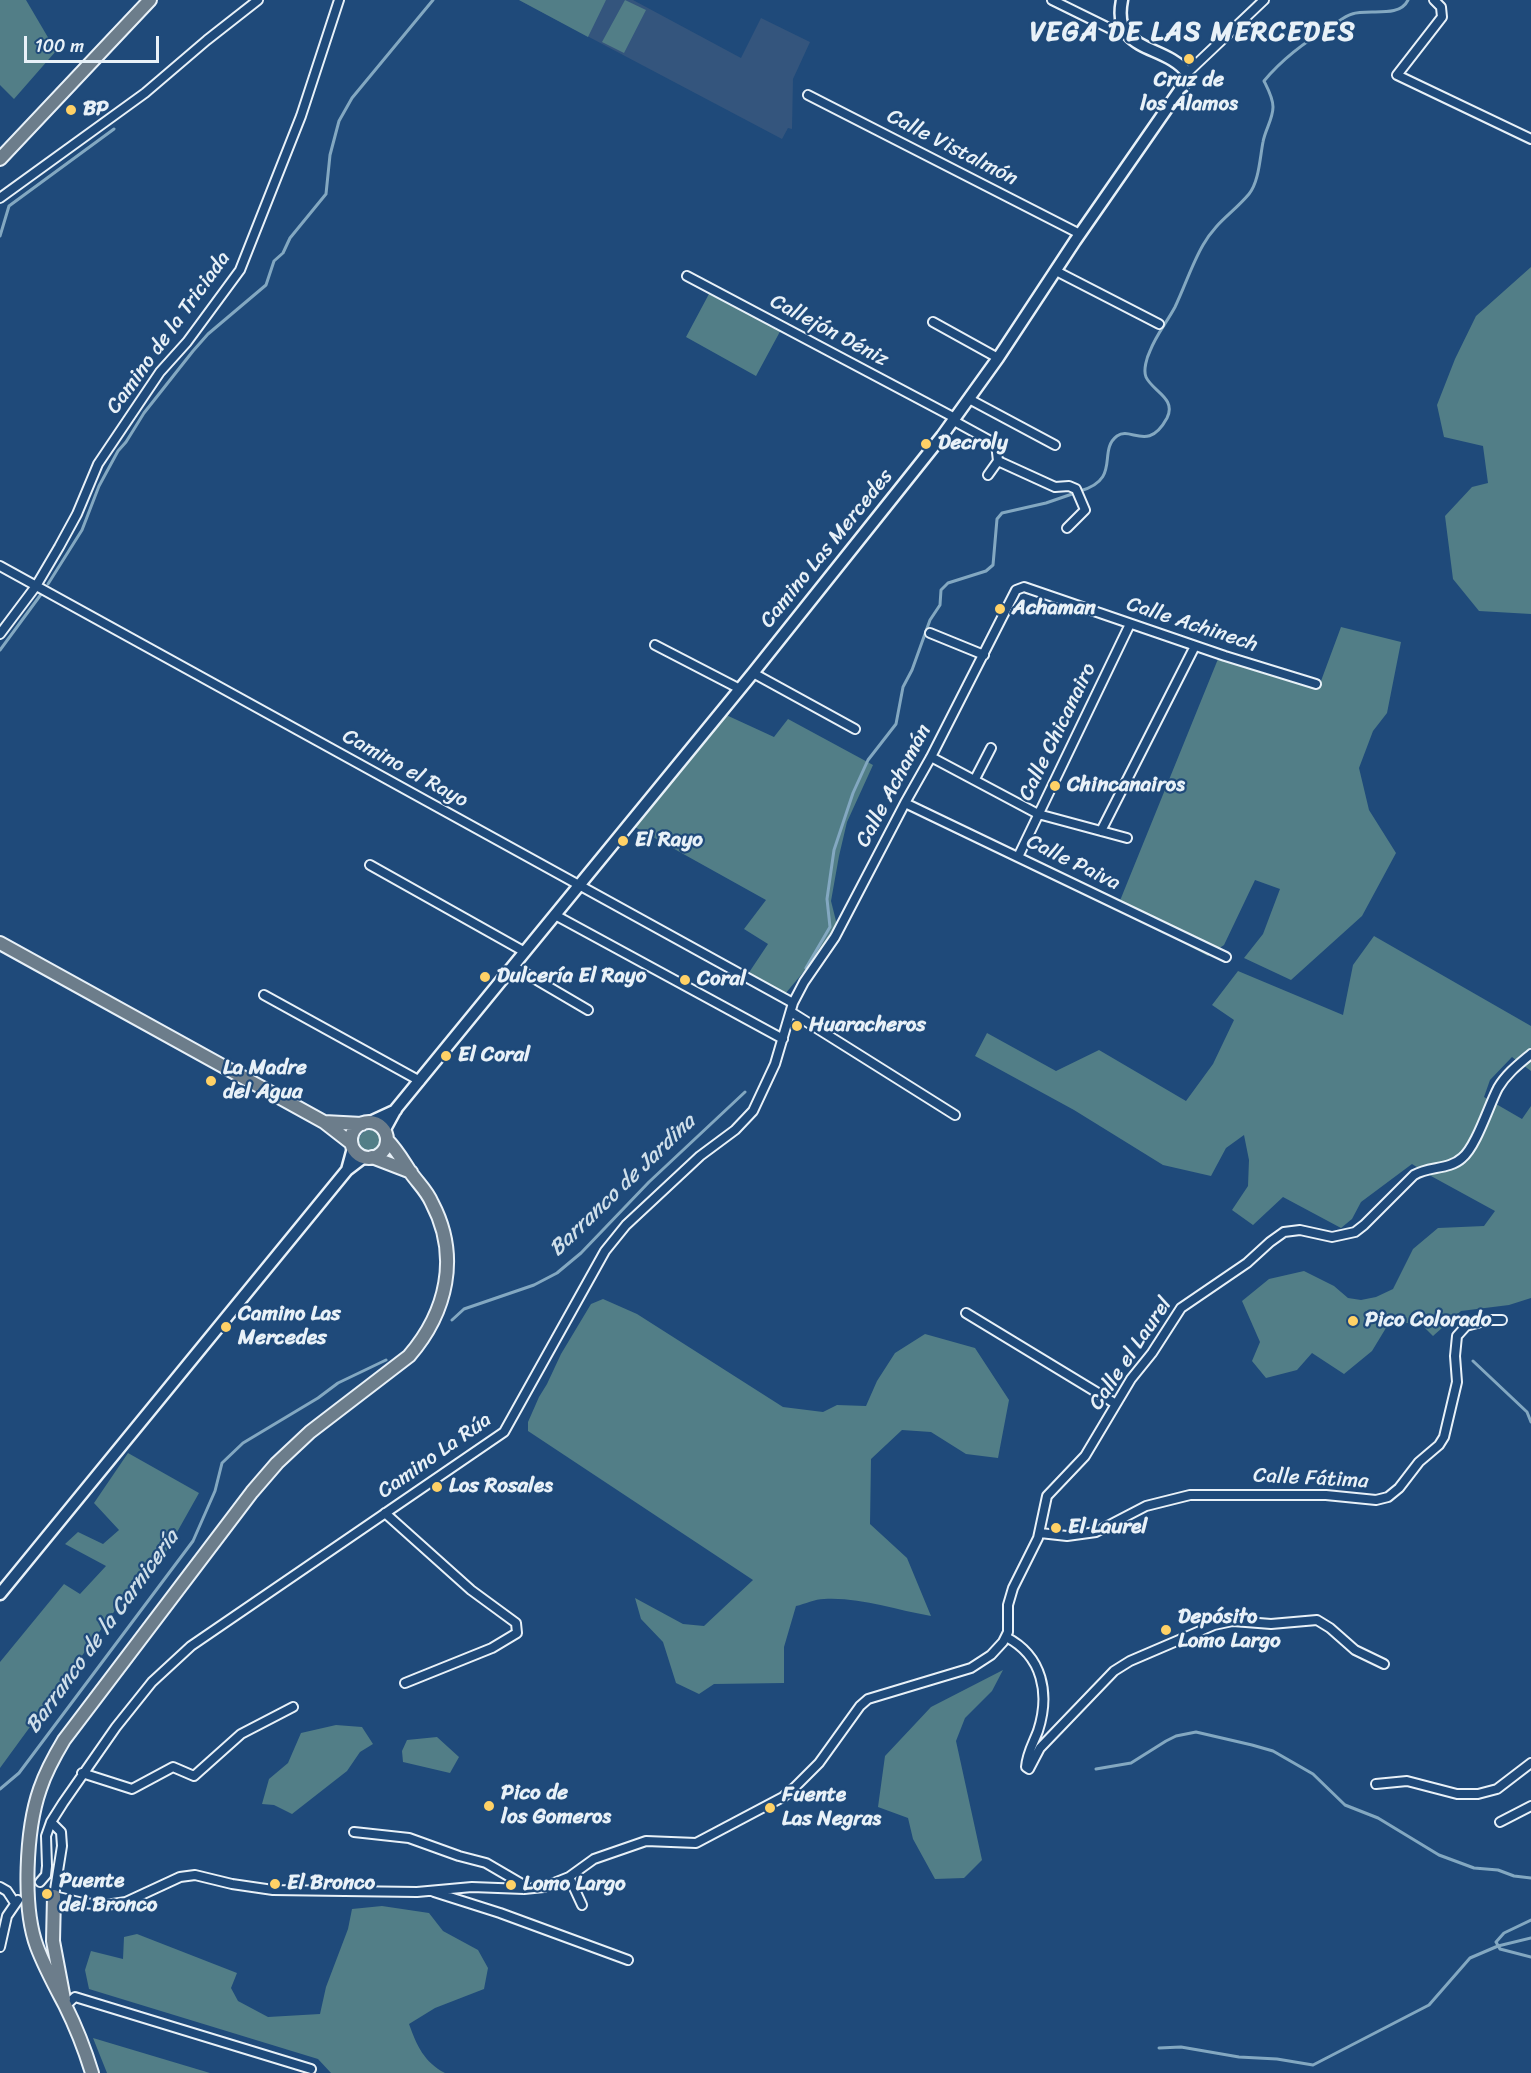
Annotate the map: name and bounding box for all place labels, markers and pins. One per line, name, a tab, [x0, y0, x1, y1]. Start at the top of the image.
marker: Cruz de los Álamos	[1182, 52, 1196, 66]
place label: Cruz de los Álamos	[1140, 68, 1238, 118]
place label: BP	[83, 97, 109, 123]
marker: BP	[64, 103, 78, 117]
place label: Decroly	[938, 431, 1008, 457]
marker: Decroly	[919, 437, 933, 451]
place label: Achaman	[1012, 596, 1096, 622]
marker: Achaman	[993, 602, 1007, 616]
place label: Chincanairos	[1067, 773, 1185, 799]
marker: Chincanairos	[1048, 779, 1062, 793]
place label: El Rayo	[635, 828, 703, 854]
marker: El Rayo	[616, 834, 630, 848]
place label: Dulcería El Rayo	[497, 964, 646, 990]
place label: Coral	[697, 967, 746, 993]
marker: Dulcería El Rayo	[478, 970, 492, 984]
marker: Coral	[678, 973, 692, 987]
place label: Huaracheros	[809, 1013, 926, 1039]
marker: Huaracheros	[790, 1019, 804, 1033]
place label: El Coral	[458, 1043, 530, 1069]
marker: El Coral	[439, 1049, 453, 1063]
place label: La Madre del Agua	[223, 1056, 307, 1106]
marker: La Madre del Agua	[204, 1074, 218, 1088]
place label: Camino Las Mercedes	[238, 1302, 341, 1352]
place label: Pico Colorado	[1365, 1308, 1491, 1334]
marker: Pico Colorado	[1346, 1314, 1360, 1328]
marker: Camino Las Mercedes	[219, 1320, 233, 1334]
place label: Los Rosales	[449, 1474, 553, 1500]
marker: Los Rosales	[430, 1480, 444, 1494]
place label: El Laurel	[1068, 1515, 1147, 1541]
marker: El Laurel	[1049, 1521, 1063, 1535]
place label: Depósito Lomo Largo	[1178, 1605, 1281, 1655]
marker: Depósito Lomo Largo	[1159, 1623, 1173, 1637]
place label: Pico de los Gomeros	[501, 1781, 611, 1831]
place label: Fuente Las Negras	[782, 1783, 881, 1833]
marker: Pico de los Gomeros	[482, 1799, 496, 1813]
marker: Fuente Las Negras	[763, 1801, 777, 1815]
place label: Puente del Bronco	[59, 1869, 157, 1919]
place label: El Bronco	[287, 1871, 375, 1897]
place label: Lomo Largo	[523, 1872, 626, 1898]
marker: El Bronco	[268, 1877, 282, 1891]
marker: Lomo Largo	[504, 1878, 518, 1892]
marker: Puente del Bronco	[40, 1887, 54, 1901]

